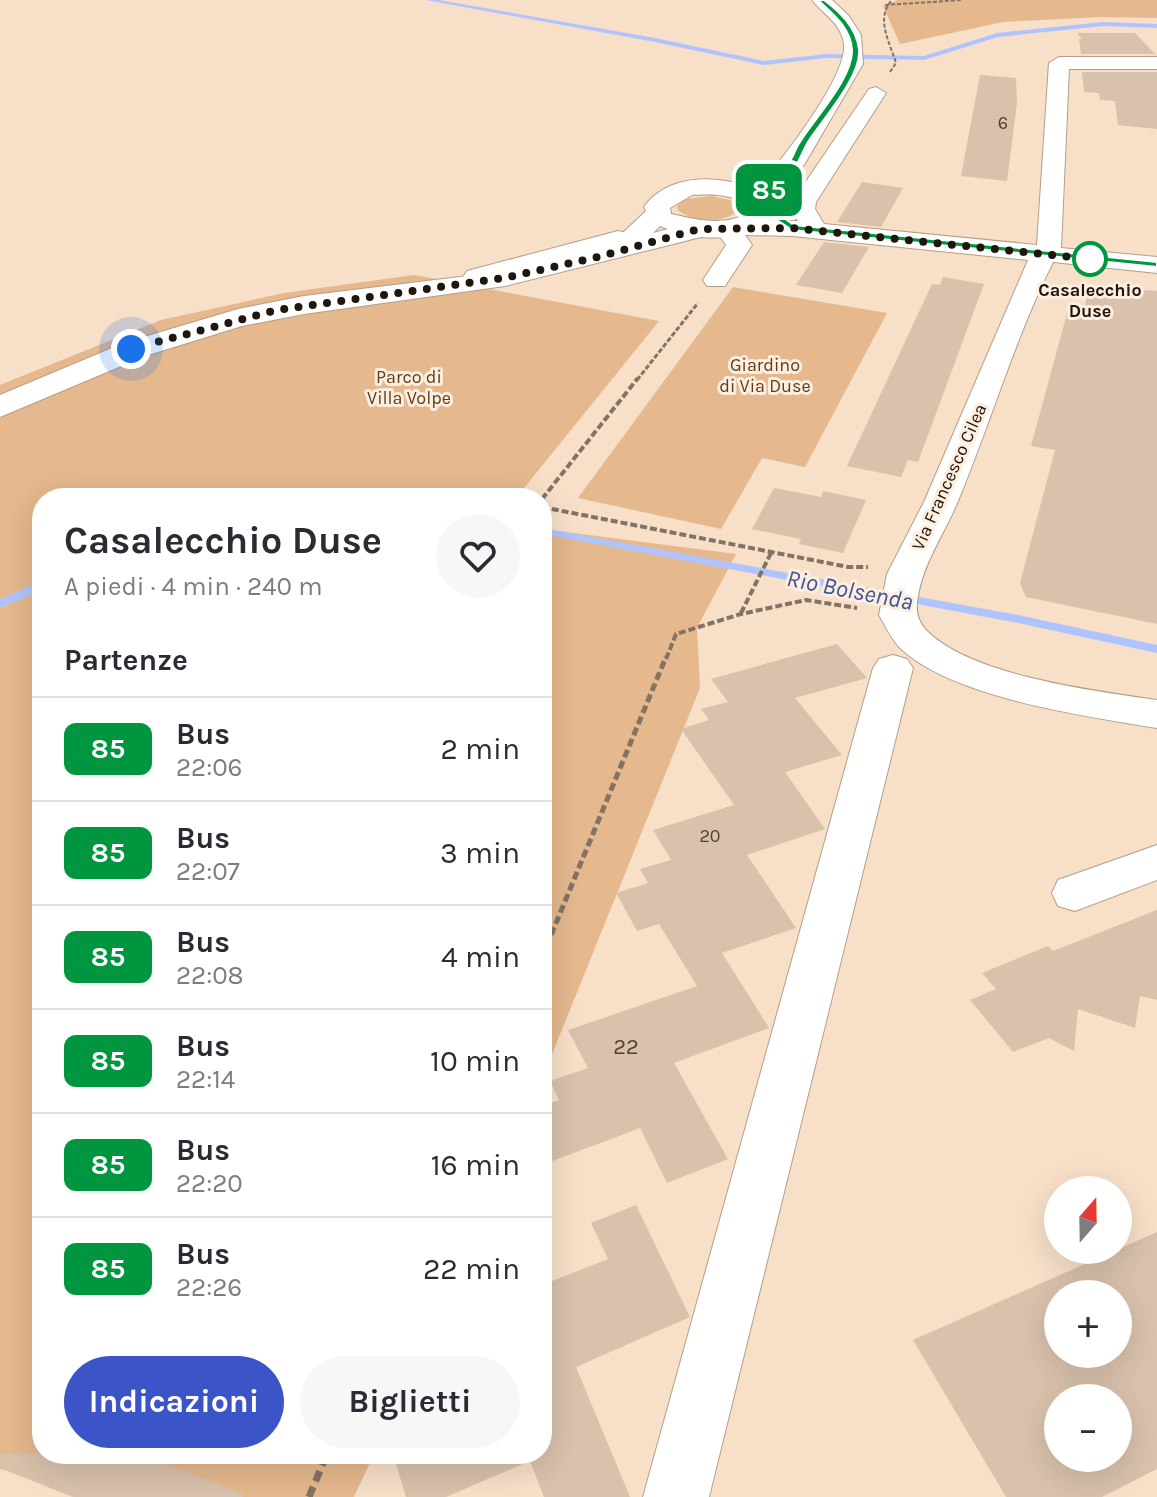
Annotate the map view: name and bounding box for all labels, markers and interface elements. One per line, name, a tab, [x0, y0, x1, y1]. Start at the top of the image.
house number: 6	[998, 112, 1008, 134]
line badge: 85	[733, 164, 805, 216]
text: 85	[752, 173, 786, 206]
marker: Casalecchio Duse	[1073, 242, 1107, 276]
place label: Casalecchio Duse	[1038, 279, 1142, 322]
your location	[111, 329, 151, 369]
park label: Giardino di Via Duse	[719, 354, 811, 397]
park label: Parco di Villa Volpe	[367, 366, 451, 409]
street label: Via Francesco Cilea	[907, 400, 991, 554]
button: heart	[436, 514, 520, 598]
text: Casalecchio Duse	[64, 518, 382, 563]
water label: Rio Bolsenda	[784, 564, 916, 616]
text: A piedi · 4 min · 240 m	[64, 571, 323, 602]
text: Partenze	[64, 642, 188, 678]
text: Bus	[176, 716, 230, 752]
text: 2 min	[440, 731, 520, 767]
text: 85	[91, 732, 125, 765]
text: 22:06	[176, 752, 242, 783]
text: Bus	[176, 820, 230, 856]
house number: 20	[699, 825, 721, 847]
text: 3 min	[440, 835, 520, 871]
text: 85	[91, 836, 125, 869]
text: 22:07	[176, 856, 240, 887]
text: Bus	[176, 924, 230, 960]
text: 4 min	[441, 939, 520, 975]
text: 85	[91, 940, 125, 973]
text: 22:08	[176, 960, 244, 991]
text: Bus	[176, 1028, 230, 1064]
house number: 22	[613, 1034, 639, 1060]
text: 10 min	[430, 1043, 520, 1079]
text: 85	[91, 1044, 125, 1077]
text: 22:14	[176, 1064, 235, 1095]
text: Bus	[176, 1132, 230, 1168]
text: 16 min	[431, 1147, 520, 1183]
text: 85	[91, 1148, 125, 1181]
text: 22:20	[176, 1168, 243, 1199]
north arrow	[1044, 1176, 1132, 1264]
map controls	[1044, 1176, 1132, 1472]
text: Bus	[176, 1236, 230, 1272]
text: 22 min	[423, 1251, 520, 1287]
text: 85	[91, 1252, 125, 1285]
text: 22:26	[176, 1272, 242, 1303]
button: +	[1044, 1280, 1132, 1368]
button: Indicazioni	[64, 1356, 284, 1448]
button: Biglietti	[300, 1356, 520, 1448]
button: −	[1044, 1384, 1132, 1472]

